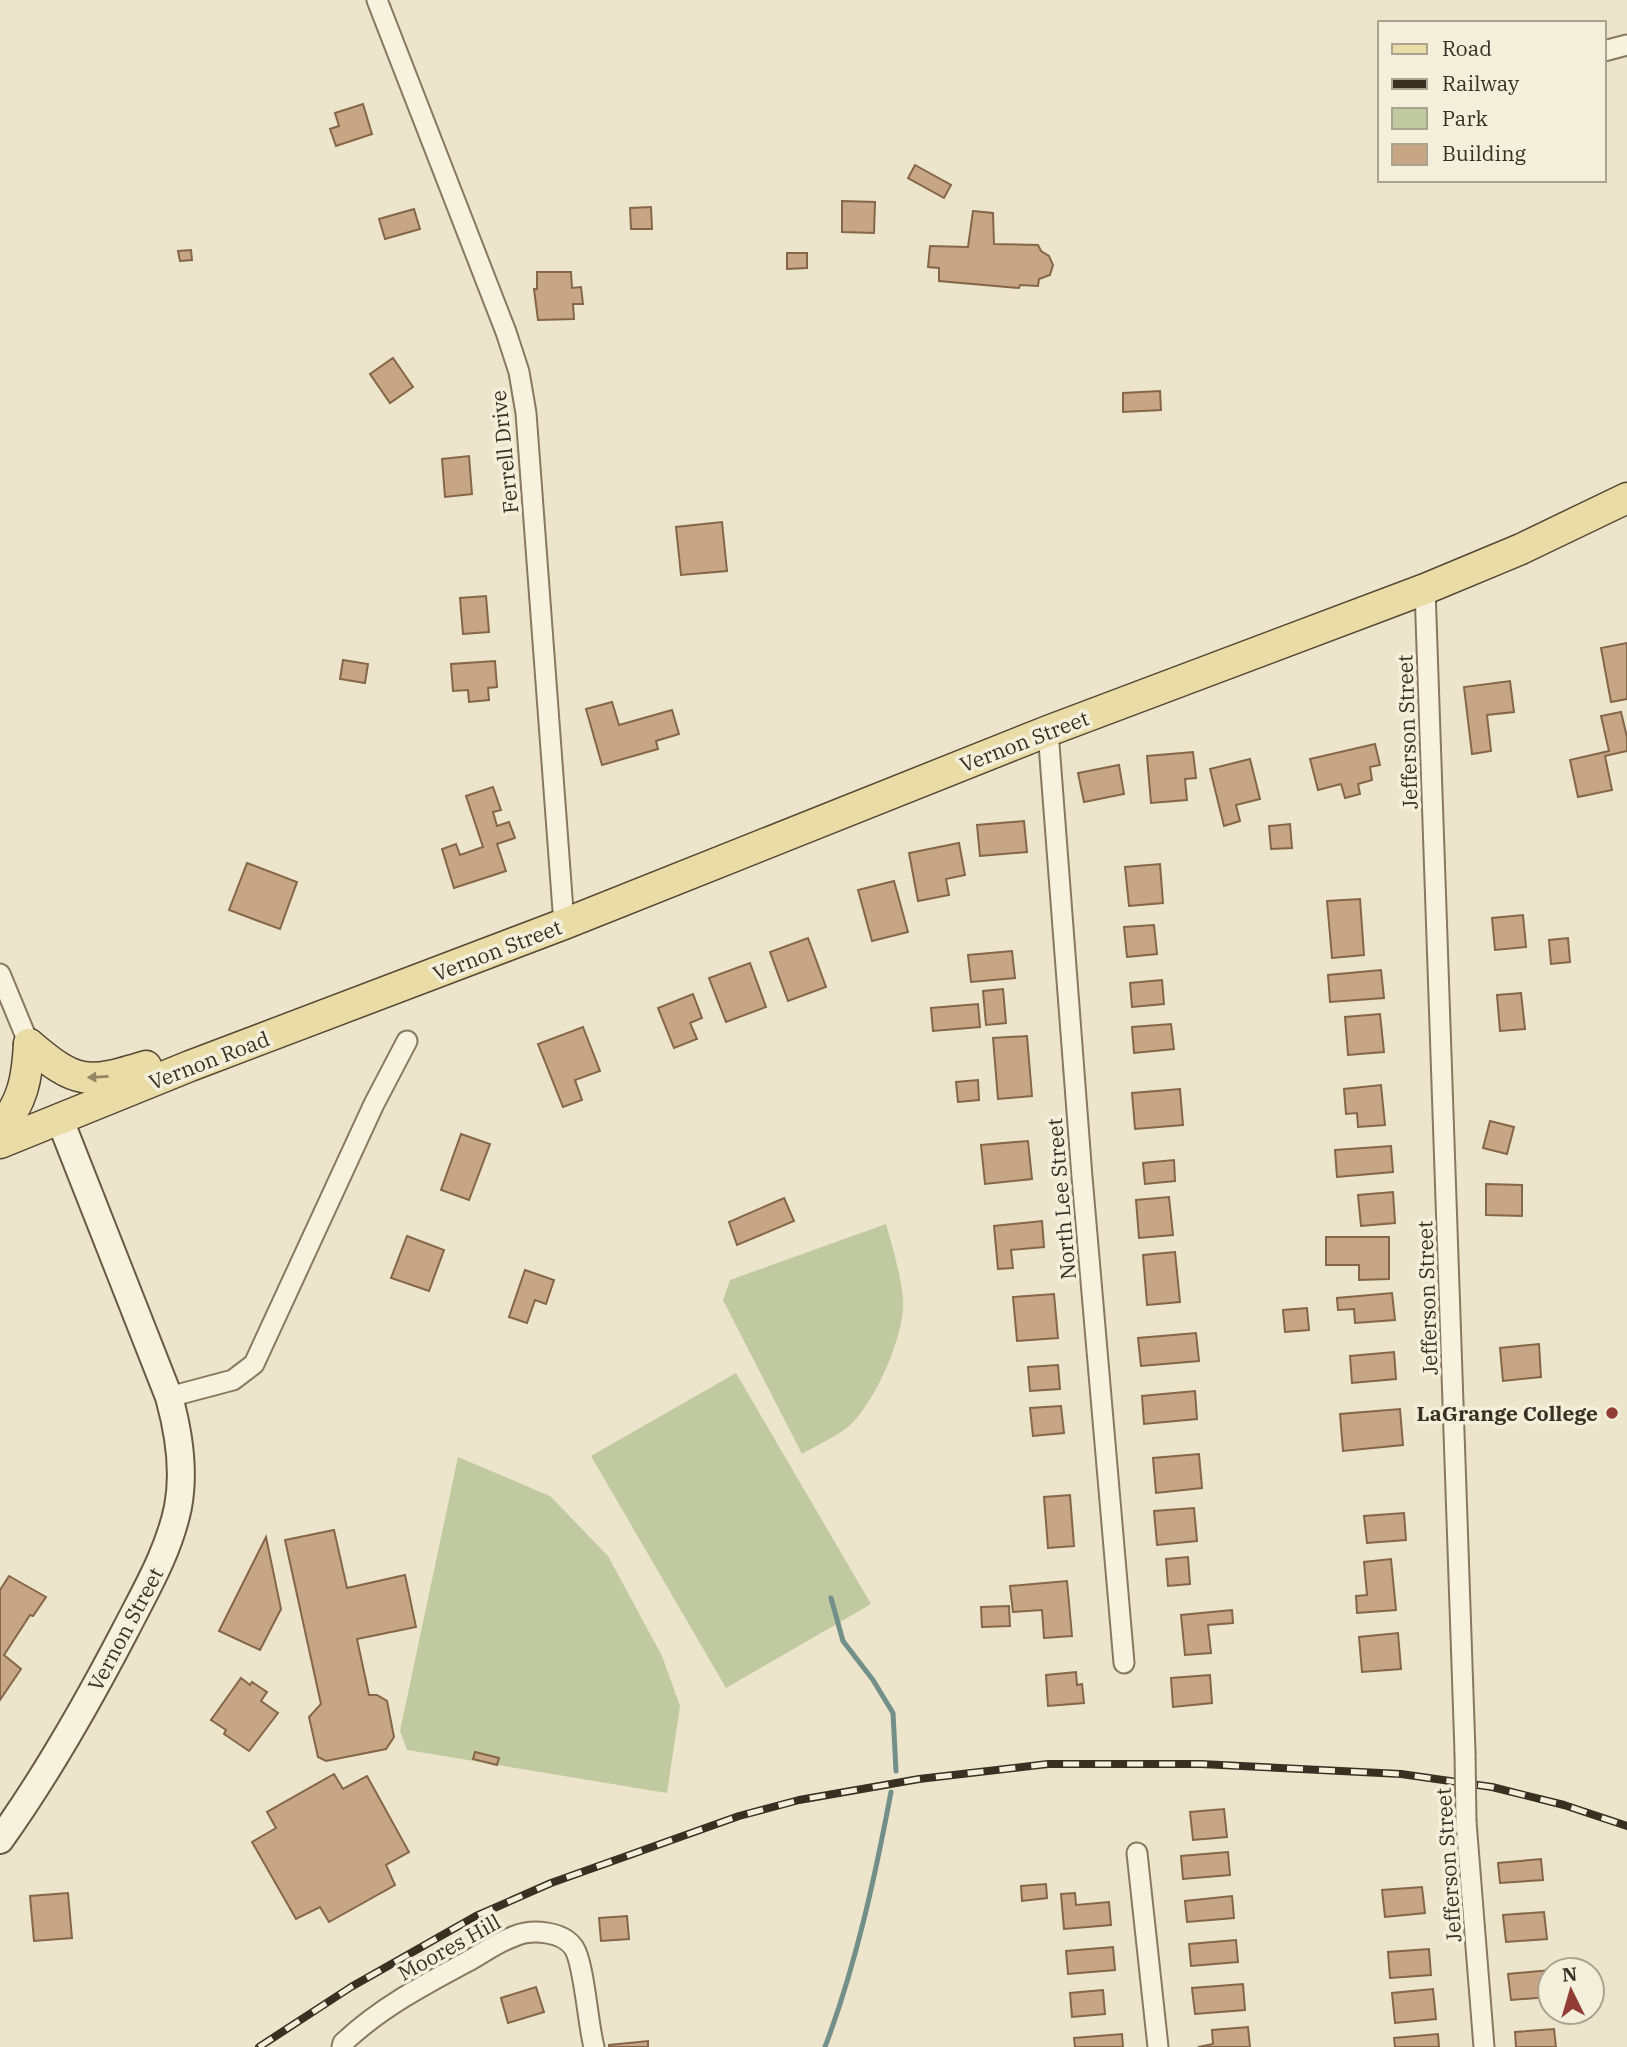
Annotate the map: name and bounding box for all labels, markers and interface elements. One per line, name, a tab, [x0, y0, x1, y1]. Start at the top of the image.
legend	[1378, 21, 1606, 182]
text: Road	[1442, 34, 1492, 62]
text: Railway	[1442, 69, 1520, 97]
text: Park	[1442, 104, 1489, 132]
text: Building	[1442, 139, 1527, 167]
street label: Ferrell Drive	[484, 389, 524, 515]
street label: Jefferson Street	[1390, 654, 1424, 810]
street label: Vernon Street	[956, 704, 1092, 778]
street label: Vernon Street	[429, 913, 565, 987]
street label: Vernon Road	[145, 1024, 274, 1096]
one-way arrow	[86, 1072, 108, 1083]
street label: North Lee Street	[1040, 1117, 1082, 1281]
street label: Jefferson Street	[1410, 1220, 1444, 1376]
place label: LaGrange College	[1416, 1399, 1598, 1427]
marker: LaGrange College	[1604, 1405, 1620, 1421]
street label: Vernon Street	[81, 1562, 169, 1696]
street label: Jefferson Street	[1429, 1787, 1467, 1943]
street label: Moores Hill	[393, 1907, 505, 1987]
north arrow	[1536, 1956, 1606, 2026]
text: N	[1561, 1961, 1578, 1987]

